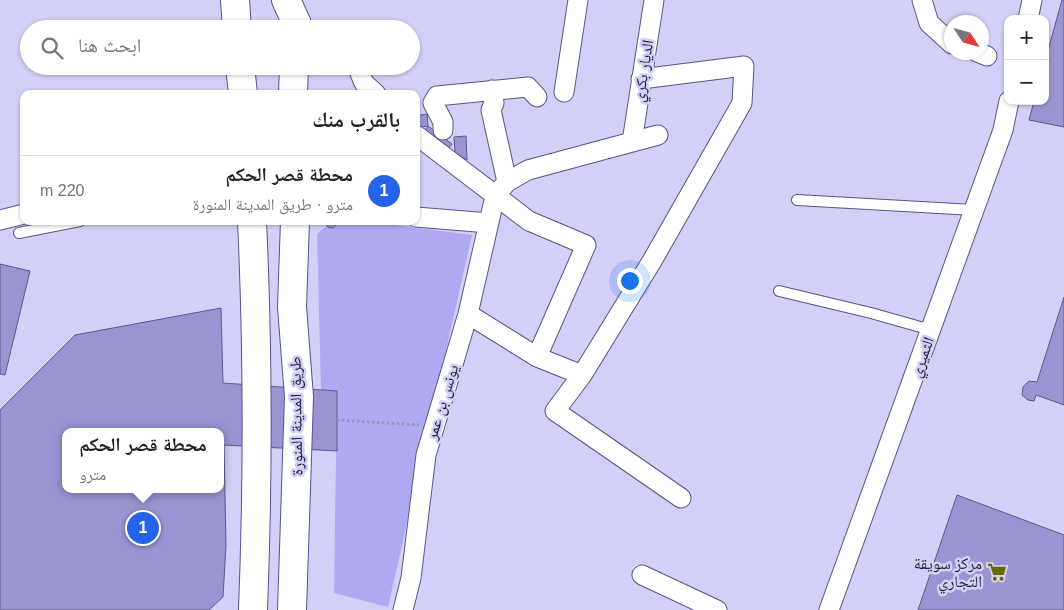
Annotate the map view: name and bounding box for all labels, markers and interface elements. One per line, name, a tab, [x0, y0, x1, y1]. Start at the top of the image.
north arrow	[944, 15, 989, 60]
map controls	[1004, 15, 1049, 105]
button: +	[1004, 15, 1049, 60]
search box	[20, 20, 420, 75]
icon: search	[38, 34, 66, 62]
text: ابحث هنا	[78, 35, 141, 56]
street label: الديار بكري	[630, 39, 660, 104]
button: −	[1004, 60, 1049, 105]
text: بالقرب منك	[312, 108, 400, 131]
text: محطة قصر الحكم	[226, 164, 353, 185]
text: 220 m	[40, 182, 84, 199]
text: 1	[380, 182, 388, 199]
text: مترو · طريق المدينة المنورة	[193, 196, 353, 213]
your location	[617, 268, 643, 294]
street label: الثميري	[907, 335, 941, 381]
street label: طريق المدينة المنورة	[286, 356, 308, 476]
street label: يونس بن عمر	[422, 362, 463, 443]
popup	[62, 428, 224, 493]
text: محطة قصر الحكم	[79, 434, 207, 455]
text: مترو	[79, 466, 106, 483]
pin: 1	[127, 509, 159, 547]
place label: مركز سويقة التجاري	[914, 555, 982, 594]
supermarket icon: مركز سويقة التجاري	[986, 561, 1008, 583]

